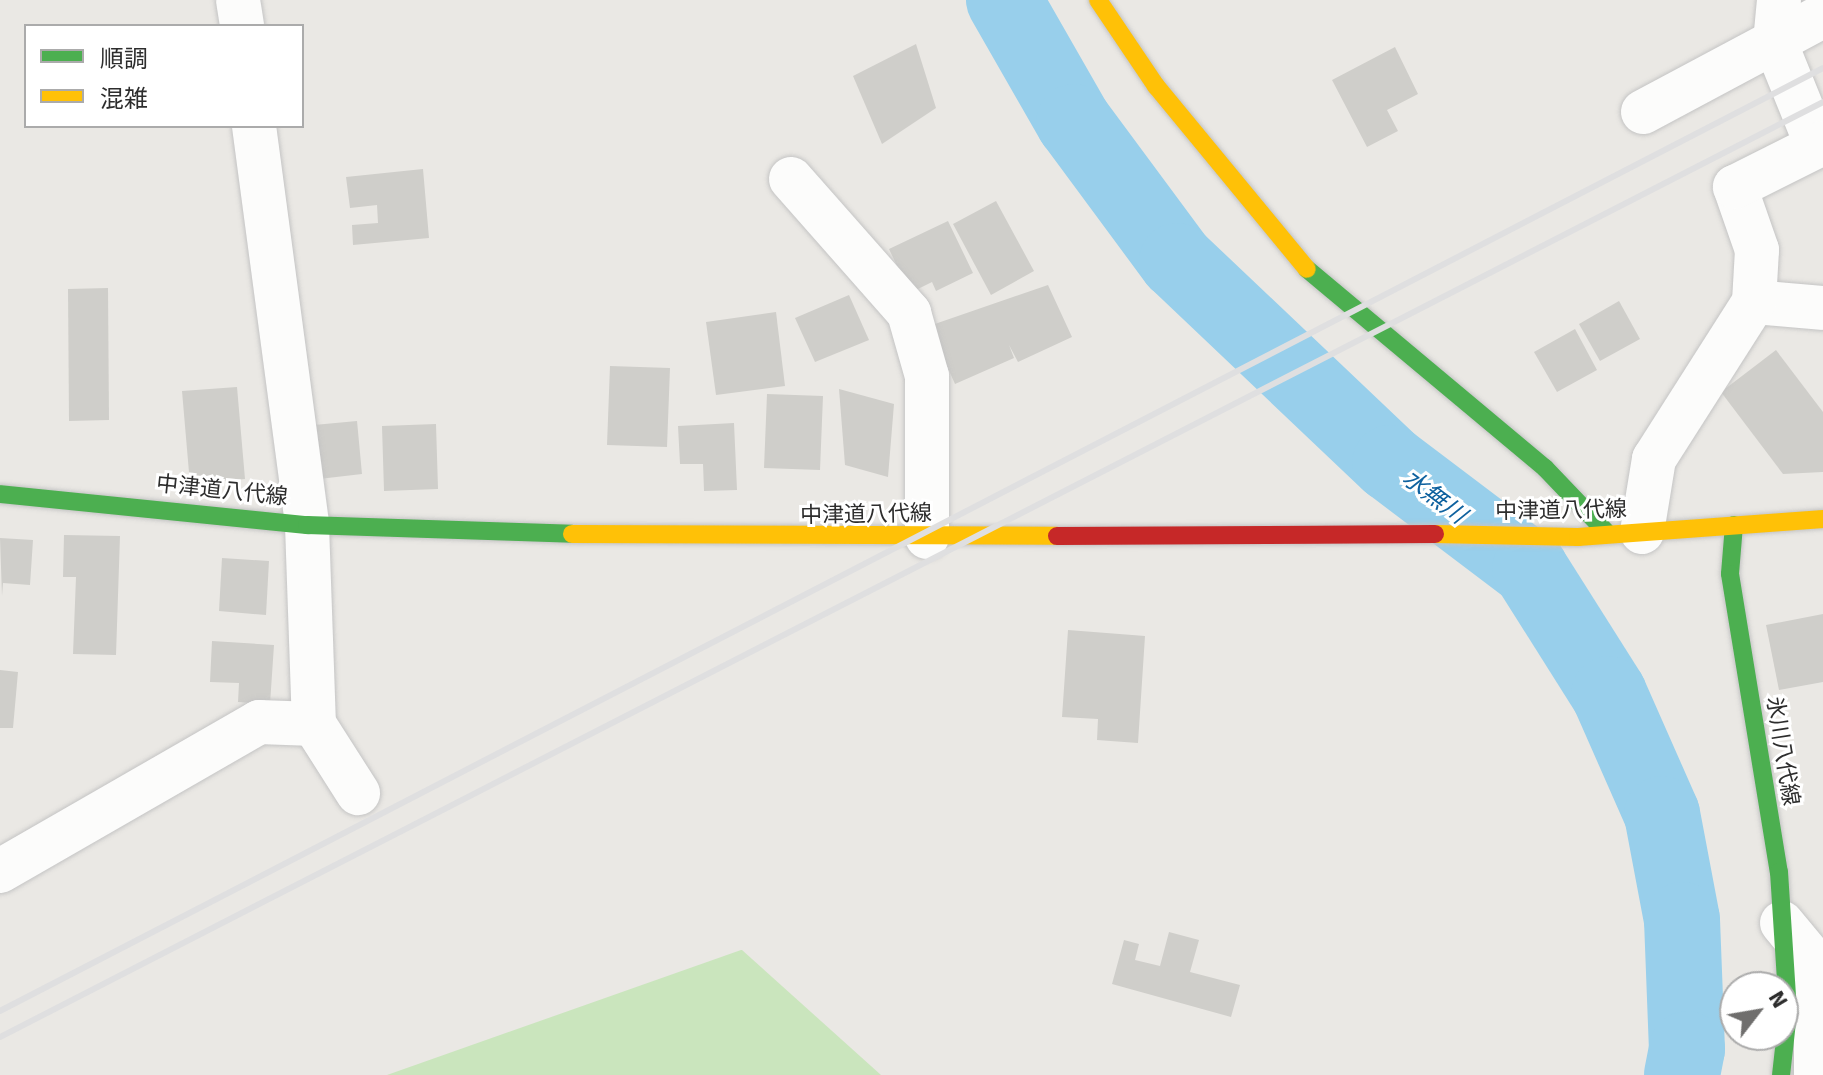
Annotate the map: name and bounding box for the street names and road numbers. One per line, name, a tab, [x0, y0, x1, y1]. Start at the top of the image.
street label: 中津道八代線	[155, 470, 289, 510]
street label: 中津道八代線	[1495, 496, 1627, 524]
street label: 中津道八代線	[800, 500, 932, 528]
street label: 氷川八代線	[1761, 695, 1805, 807]

